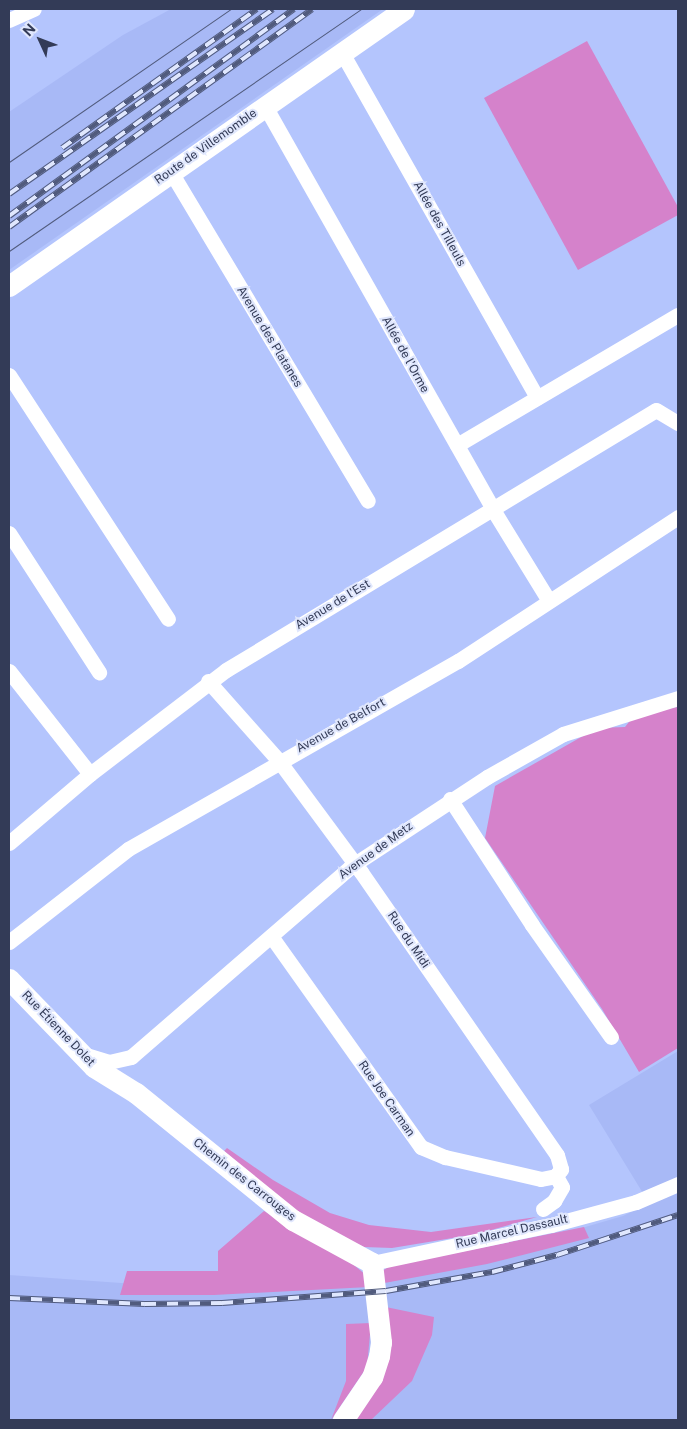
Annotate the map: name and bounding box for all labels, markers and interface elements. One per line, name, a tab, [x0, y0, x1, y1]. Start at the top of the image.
north arrow	[15, 15, 65, 65]
text: N	[19, 20, 39, 39]
street label: Route de Villemomble	[152, 106, 260, 188]
street label: Allée des Tilleuls	[410, 179, 468, 269]
street label: Avenue des Platanes	[233, 284, 305, 390]
street label: Allée de l'Orme	[378, 314, 432, 396]
street label: Avenue de l'Est	[293, 577, 373, 633]
street label: Avenue de Belfort	[294, 695, 388, 757]
street label: Avenue de Metz	[336, 819, 416, 883]
street label: Rue du Midi	[384, 909, 432, 971]
street label: Rue Étienne Dolet	[18, 988, 98, 1070]
street label: Rue Joe Carman	[354, 1058, 418, 1140]
street label: Chemin des Carrouges	[190, 1136, 298, 1224]
street label: Rue Marcel Dassault	[454, 1212, 570, 1252]

